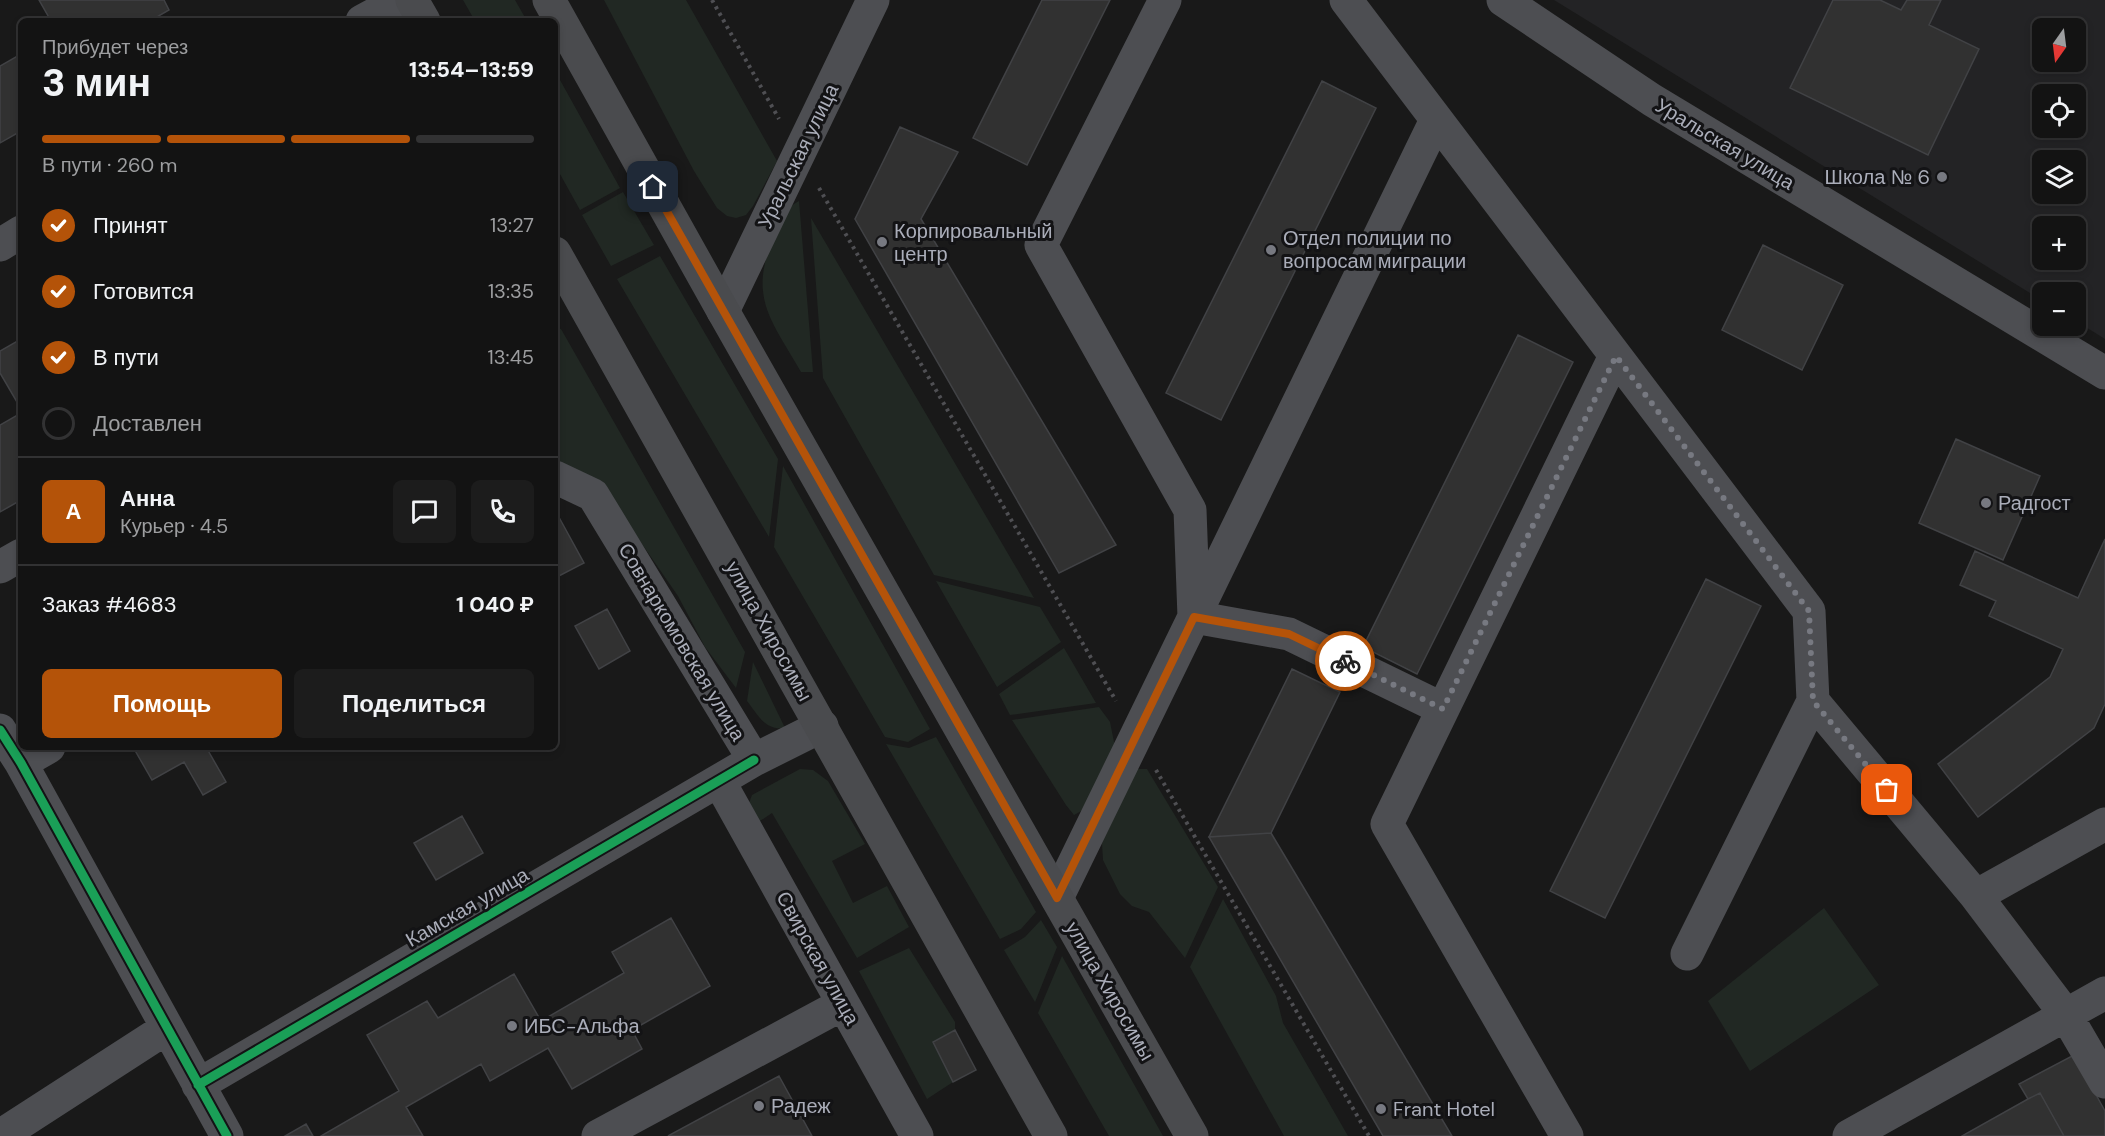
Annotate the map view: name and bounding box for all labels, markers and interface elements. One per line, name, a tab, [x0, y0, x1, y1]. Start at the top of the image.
north arrow	[2032, 18, 2086, 72]
map controls	[2032, 18, 2086, 336]
text: Прибудет через	[42, 34, 188, 60]
text: 13:54–13:59	[409, 55, 534, 84]
text: 3 мин	[42, 57, 151, 108]
street label: Уральская улица	[752, 79, 845, 233]
button: locate	[2032, 84, 2086, 138]
street label: Уральская улица	[1651, 92, 1800, 196]
button: layers	[2032, 150, 2086, 204]
text: В пути · 260 m	[42, 152, 177, 178]
pin	[627, 161, 678, 212]
place label: Школа № 6	[1825, 164, 1930, 190]
icon: home	[636, 170, 669, 203]
marker: Школа № 6	[1935, 170, 1949, 184]
icon: check	[42, 209, 75, 242]
text: Принят	[93, 211, 167, 240]
text: 13:27	[490, 212, 534, 238]
button: +	[2032, 216, 2086, 270]
place label: Корпировальный центр	[894, 218, 1052, 267]
place label: Отдел полиции по вопросам миграции	[1283, 225, 1466, 274]
marker: Корпировальный центр	[875, 235, 889, 249]
marker: Отдел полиции по вопросам миграции	[1264, 243, 1278, 257]
icon: check	[42, 275, 75, 308]
text: Готовится	[93, 277, 194, 306]
text: 13:35	[488, 278, 534, 304]
button: −	[2032, 282, 2086, 336]
icon: check	[42, 341, 75, 374]
text: В пути	[93, 343, 159, 372]
text: 13:45	[488, 344, 534, 370]
text: Доставлен	[93, 409, 202, 438]
button: chat	[393, 480, 456, 543]
button: phone	[471, 480, 534, 543]
text: Анна	[120, 484, 175, 513]
place label: Радгост	[1998, 490, 2071, 516]
marker: Радгост	[1979, 496, 1993, 510]
text: А	[66, 497, 81, 526]
text: Курьер · 4.5	[120, 513, 228, 539]
street label: Совнаркомовская улица	[613, 538, 752, 746]
street label: улица Хиросимы	[720, 556, 818, 706]
text: Заказ #4683	[42, 590, 177, 619]
text: 1 040 ₽	[456, 590, 534, 619]
courier	[1315, 631, 1375, 691]
icon: bike	[1329, 645, 1362, 678]
button: Помощь	[42, 669, 282, 738]
button: Поделиться	[294, 669, 534, 738]
pin	[1861, 764, 1912, 815]
icon: bag	[1870, 773, 1903, 806]
street label: Камская улица	[401, 861, 534, 953]
street label: Свирская улица	[771, 887, 866, 1030]
street label: улица Хиросимы	[1060, 917, 1160, 1065]
place label: ИБС-Альфа	[524, 1013, 640, 1039]
marker: ИБС-Альфа	[505, 1019, 519, 1033]
place label: Радеж	[771, 1093, 831, 1119]
place label: Frant Hotel	[1393, 1096, 1495, 1122]
marker: Радеж	[752, 1099, 766, 1113]
marker: Frant Hotel	[1374, 1102, 1388, 1116]

